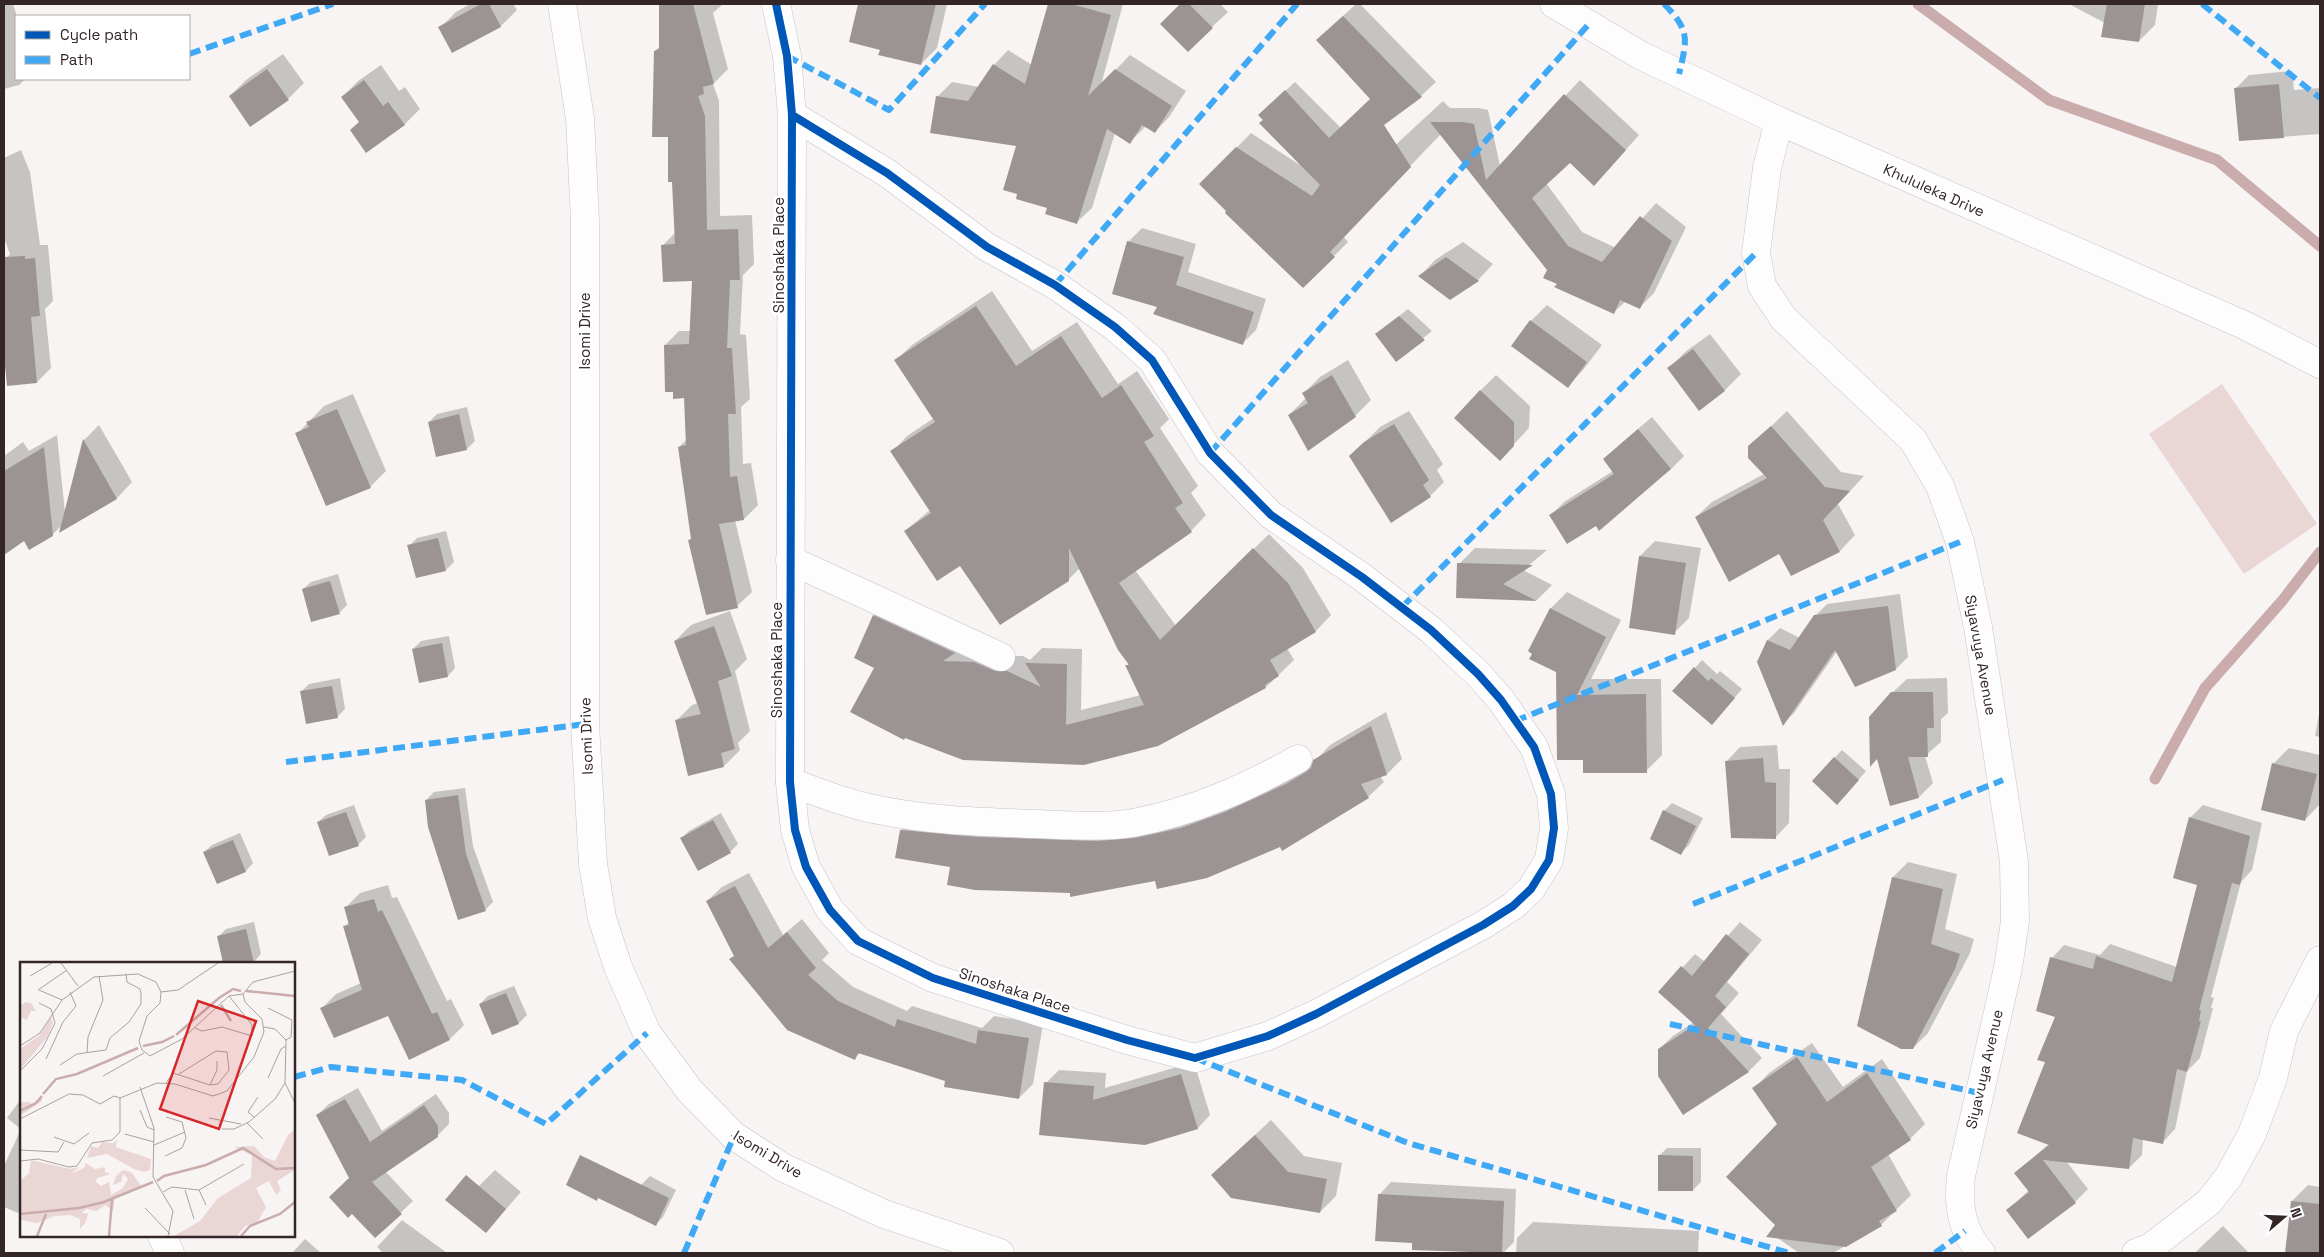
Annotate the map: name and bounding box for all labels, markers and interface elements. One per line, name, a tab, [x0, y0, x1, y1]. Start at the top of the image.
legend	[15, 15, 190, 80]
text: Cycle path	[60, 25, 138, 44]
text: Path	[60, 50, 93, 69]
street label: Khululeka Drive	[1880, 159, 1988, 221]
street label: Sinoshaka Place	[769, 197, 788, 313]
street label: Isomi Drive	[575, 292, 594, 370]
street label: Siyavuya Avenue	[1961, 593, 2001, 717]
street label: Sinoshaka Place	[767, 602, 786, 718]
street label: Isomi Drive	[575, 697, 597, 775]
inset map	[20, 962, 295, 1237]
street label: Sinoshaka Place	[957, 963, 1073, 1017]
street label: Siyavuya Avenue	[1961, 1007, 2007, 1131]
street label: Isomi Drive	[730, 1126, 806, 1182]
north arrow	[2259, 1192, 2309, 1242]
text: N	[2286, 1205, 2306, 1220]

